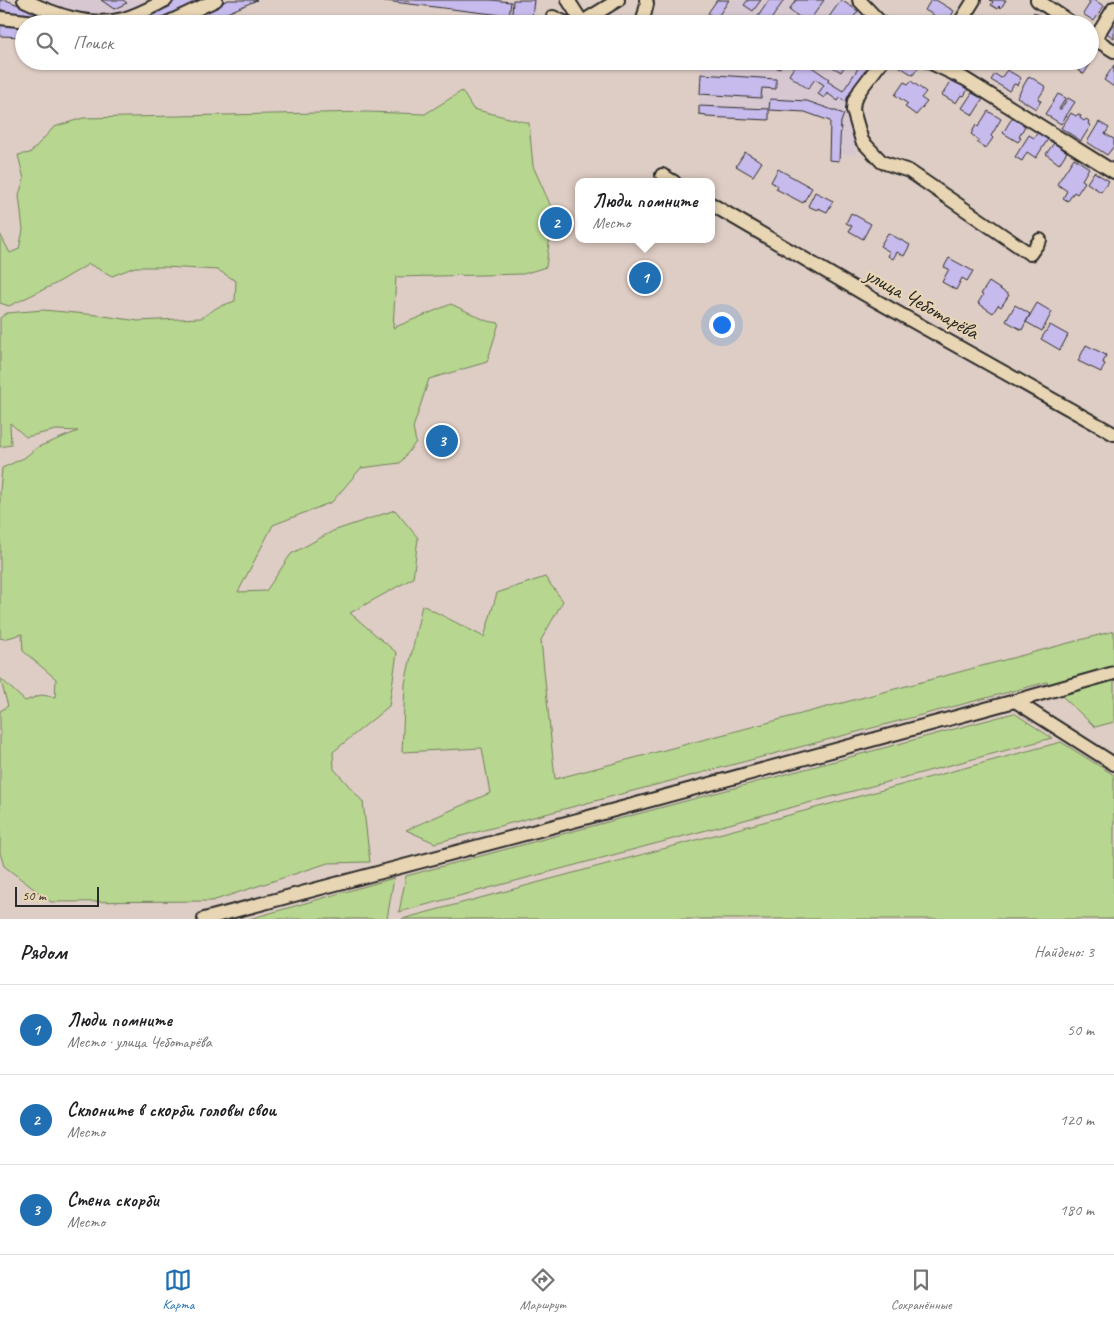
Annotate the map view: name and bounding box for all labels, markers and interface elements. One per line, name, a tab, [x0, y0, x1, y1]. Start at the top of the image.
search box	[15, 15, 1099, 70]
icon: search	[33, 29, 61, 57]
text: Поиск	[73, 31, 113, 55]
popup	[575, 178, 715, 243]
text: Люди помните	[592, 189, 698, 213]
pin: 2	[540, 204, 572, 242]
text: Место	[592, 213, 630, 233]
pin: 1	[629, 259, 661, 297]
street label: улица Чеботарёва	[859, 260, 985, 346]
your location	[709, 312, 735, 338]
pin: 3	[426, 422, 458, 460]
scale bar	[15, 884, 99, 907]
text: 50 m	[22, 887, 46, 904]
text: Рядом	[20, 939, 67, 965]
text: Найдено: 3	[1034, 942, 1094, 962]
text: Люди помните	[67, 1008, 172, 1032]
text: 1	[32, 1020, 40, 1040]
text: 50 m	[1067, 1020, 1094, 1040]
text: Место · улица Чеботарёва	[67, 1032, 212, 1052]
text: Склоните в скорби головы свои	[67, 1098, 276, 1122]
text: 2	[32, 1110, 40, 1130]
text: 120 m	[1060, 1110, 1094, 1130]
text: Место	[67, 1122, 105, 1142]
text: Стена скорби	[67, 1188, 159, 1212]
text: 3	[32, 1200, 40, 1220]
text: 180 m	[1060, 1200, 1094, 1220]
text: Место	[67, 1212, 105, 1232]
tab: Карта	[162, 1266, 195, 1313]
tab: Маршрут	[519, 1266, 566, 1313]
tab: Сохранённые	[891, 1266, 951, 1313]

